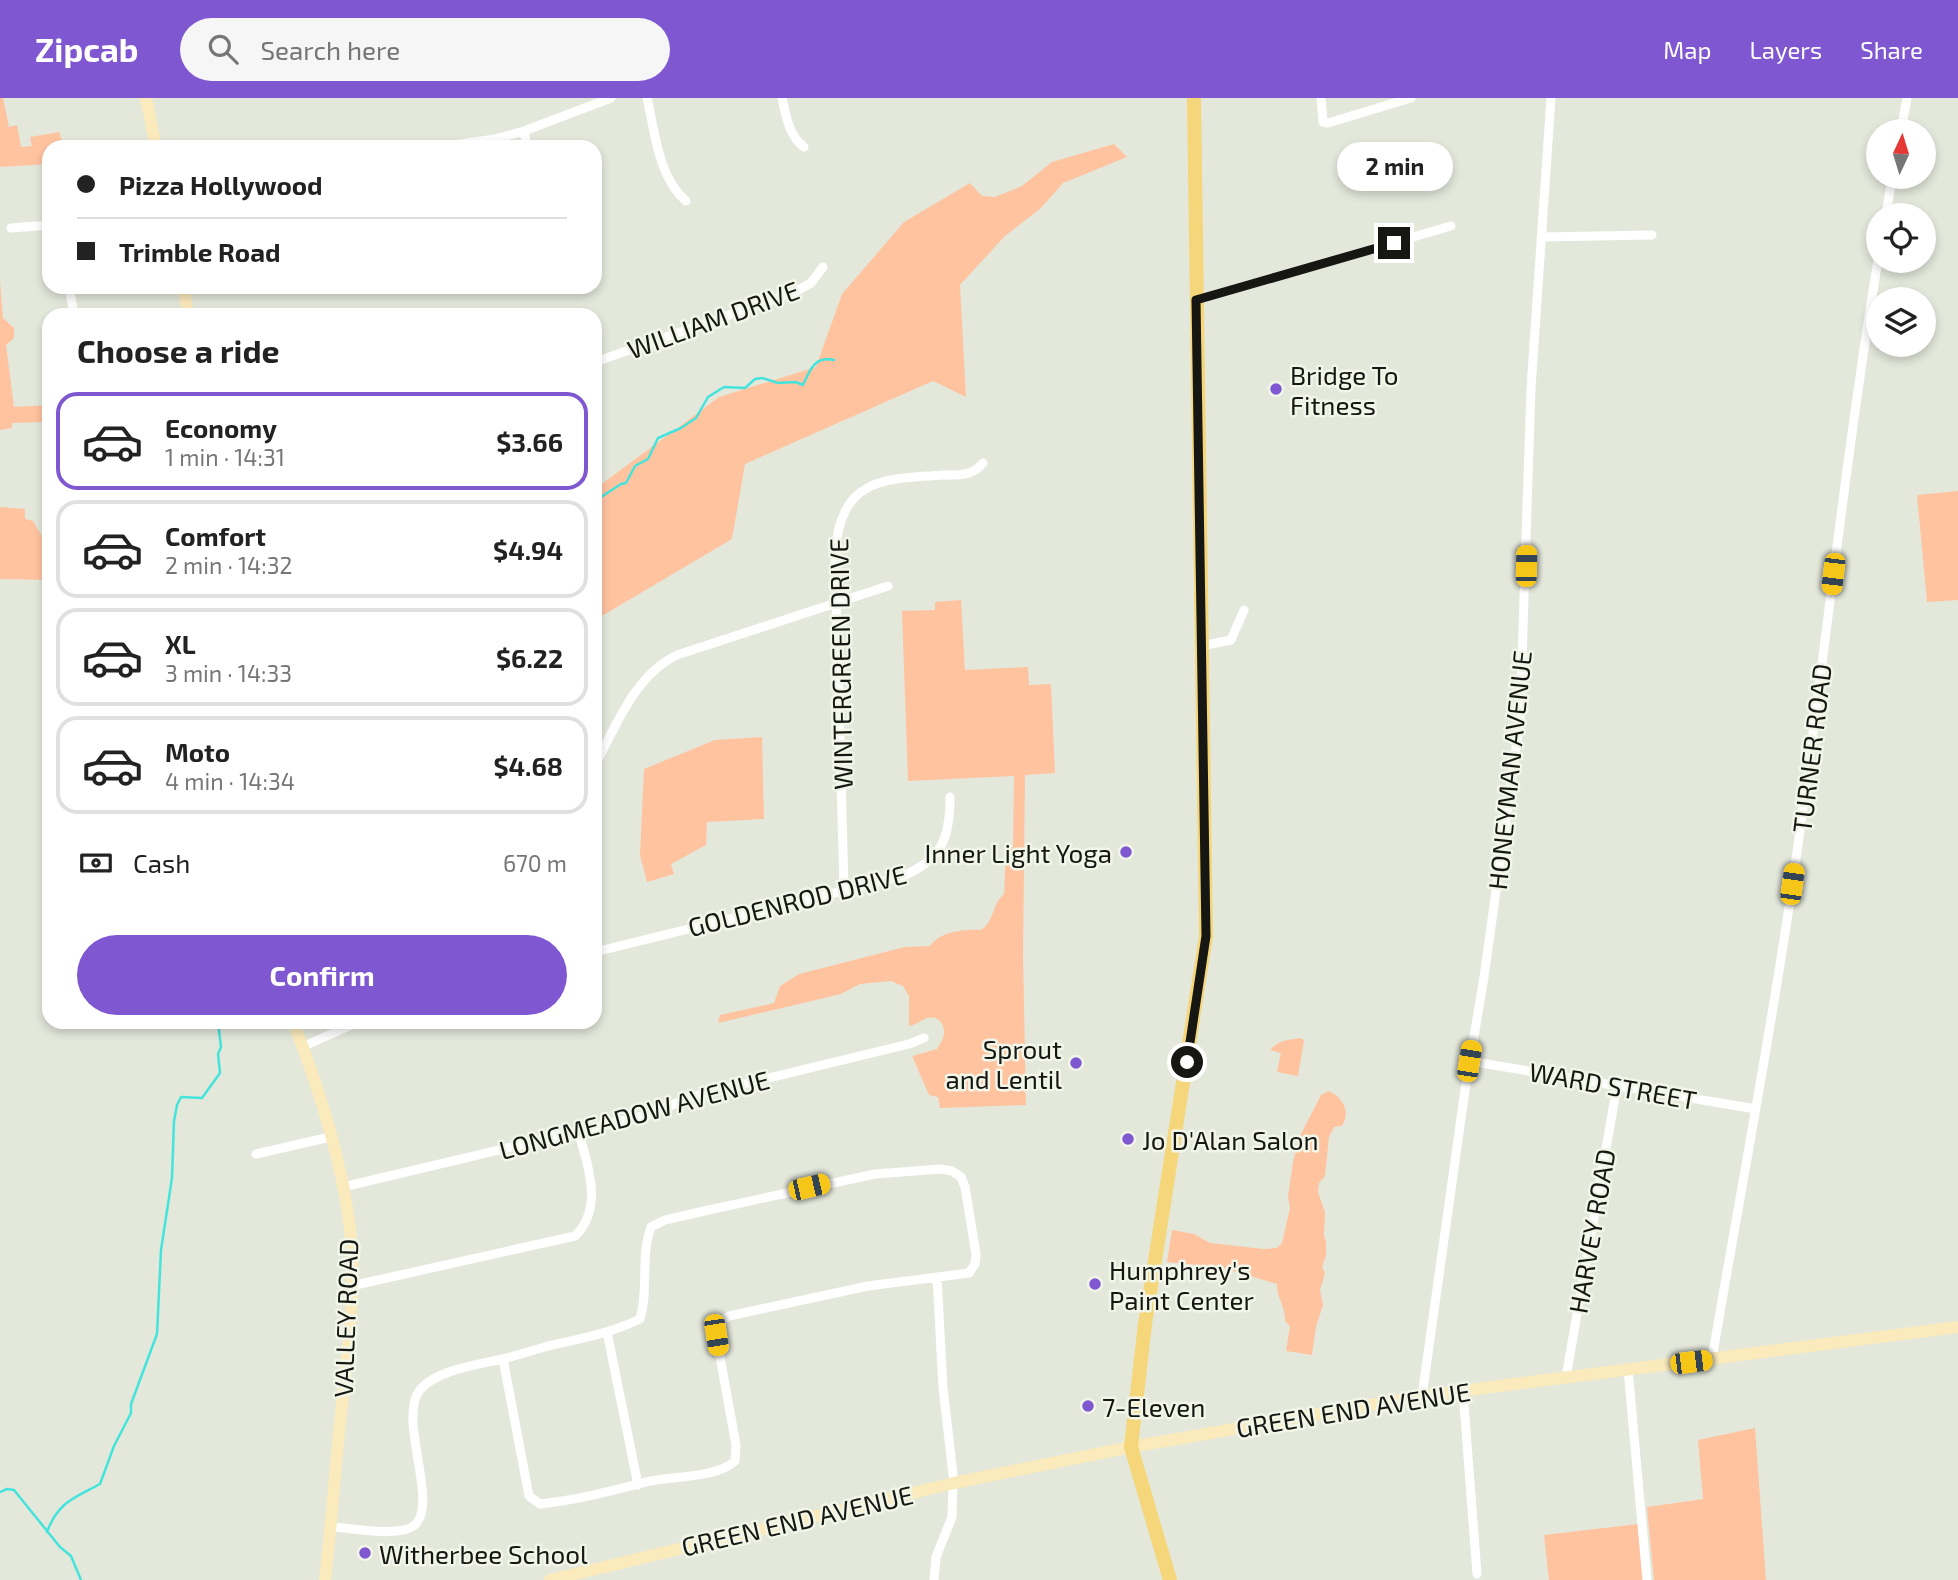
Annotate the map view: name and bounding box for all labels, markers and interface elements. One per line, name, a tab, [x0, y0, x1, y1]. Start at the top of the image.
search box	[180, 18, 670, 81]
text: Zipcab	[35, 29, 138, 69]
icon: search	[204, 30, 242, 68]
text: Search here	[260, 34, 400, 65]
text: Map	[1663, 35, 1711, 64]
text: Layers	[1749, 35, 1822, 64]
text: Share	[1860, 35, 1923, 64]
north arrow	[1866, 119, 1936, 189]
map controls	[1866, 119, 1936, 357]
callout: 2 min	[1336, 142, 1452, 190]
text: 2 min	[1366, 152, 1424, 180]
text: Pizza Hollywood	[119, 169, 323, 200]
button: locate	[1866, 203, 1936, 273]
route end	[1378, 227, 1410, 259]
text: Trimble Road	[119, 236, 280, 267]
street label: WILLIAM DRIVE	[623, 274, 803, 364]
button: layers	[1866, 287, 1936, 357]
text: Choose a ride	[77, 331, 280, 369]
place label: Bridge To Fitness	[1290, 359, 1398, 420]
marker: Bridge To Fitness	[1268, 381, 1284, 397]
icon: car	[81, 410, 144, 473]
text: Economy	[165, 412, 277, 443]
text: $3.66	[496, 426, 563, 457]
text: 1 min · 14:31	[165, 443, 285, 471]
icon: car	[81, 518, 144, 581]
text: Comfort	[165, 520, 266, 551]
text: $4.94	[493, 534, 563, 565]
street label: WINTERGREEN DRIVE	[822, 538, 858, 790]
car	[1516, 545, 1537, 587]
text: 2 min · 14:32	[165, 551, 292, 579]
car	[1821, 552, 1846, 596]
icon: car	[81, 626, 144, 689]
text: XL	[165, 628, 196, 659]
text: $6.22	[496, 642, 563, 673]
street label: HONEYMAN AVENUE	[1481, 649, 1537, 891]
text: 3 min · 14:33	[165, 659, 292, 687]
street label: TURNER ROAD	[1785, 662, 1837, 834]
icon: car	[81, 734, 144, 797]
text: Moto	[165, 736, 230, 767]
text: $4.68	[493, 750, 563, 781]
text: 4 min · 14:34	[165, 767, 295, 795]
place label: Inner Light Yoga	[924, 837, 1112, 868]
icon: cash	[77, 844, 115, 882]
marker: Inner Light Yoga	[1118, 844, 1134, 860]
text: Cash	[133, 847, 190, 878]
text: 670 m	[503, 849, 567, 877]
street label: GOLDENROD DRIVE	[684, 858, 910, 942]
car	[1779, 862, 1806, 906]
button: Confirm	[77, 935, 567, 1015]
place label: Sprout and Lentil	[945, 1033, 1062, 1094]
car	[1456, 1039, 1483, 1083]
route start	[1171, 1046, 1203, 1078]
marker: Sprout and Lentil	[1068, 1055, 1084, 1071]
street label: WARD STREET	[1527, 1055, 1699, 1115]
street label: LONGMEADOW AVENUE	[495, 1063, 773, 1165]
place label: Jo D'Alan Salon	[1142, 1124, 1319, 1155]
marker: Jo D'Alan Salon	[1120, 1131, 1136, 1147]
street label: HARVEY ROAD	[1561, 1146, 1621, 1316]
car	[787, 1172, 832, 1202]
street label: VALLEY ROAD	[327, 1238, 363, 1398]
place label: Humphrey's Paint Center	[1109, 1254, 1254, 1315]
marker: Humphrey's Paint Center	[1087, 1276, 1103, 1292]
car	[703, 1313, 730, 1357]
car	[1669, 1349, 1714, 1375]
street label: GREEN END AVENUE	[1234, 1375, 1472, 1443]
place label: 7-Eleven	[1102, 1391, 1205, 1422]
marker: 7-Eleven	[1080, 1398, 1096, 1414]
street label: GREEN END AVENUE	[678, 1478, 916, 1562]
place label: Witherbee School	[379, 1538, 588, 1569]
marker: Witherbee School	[357, 1545, 373, 1561]

